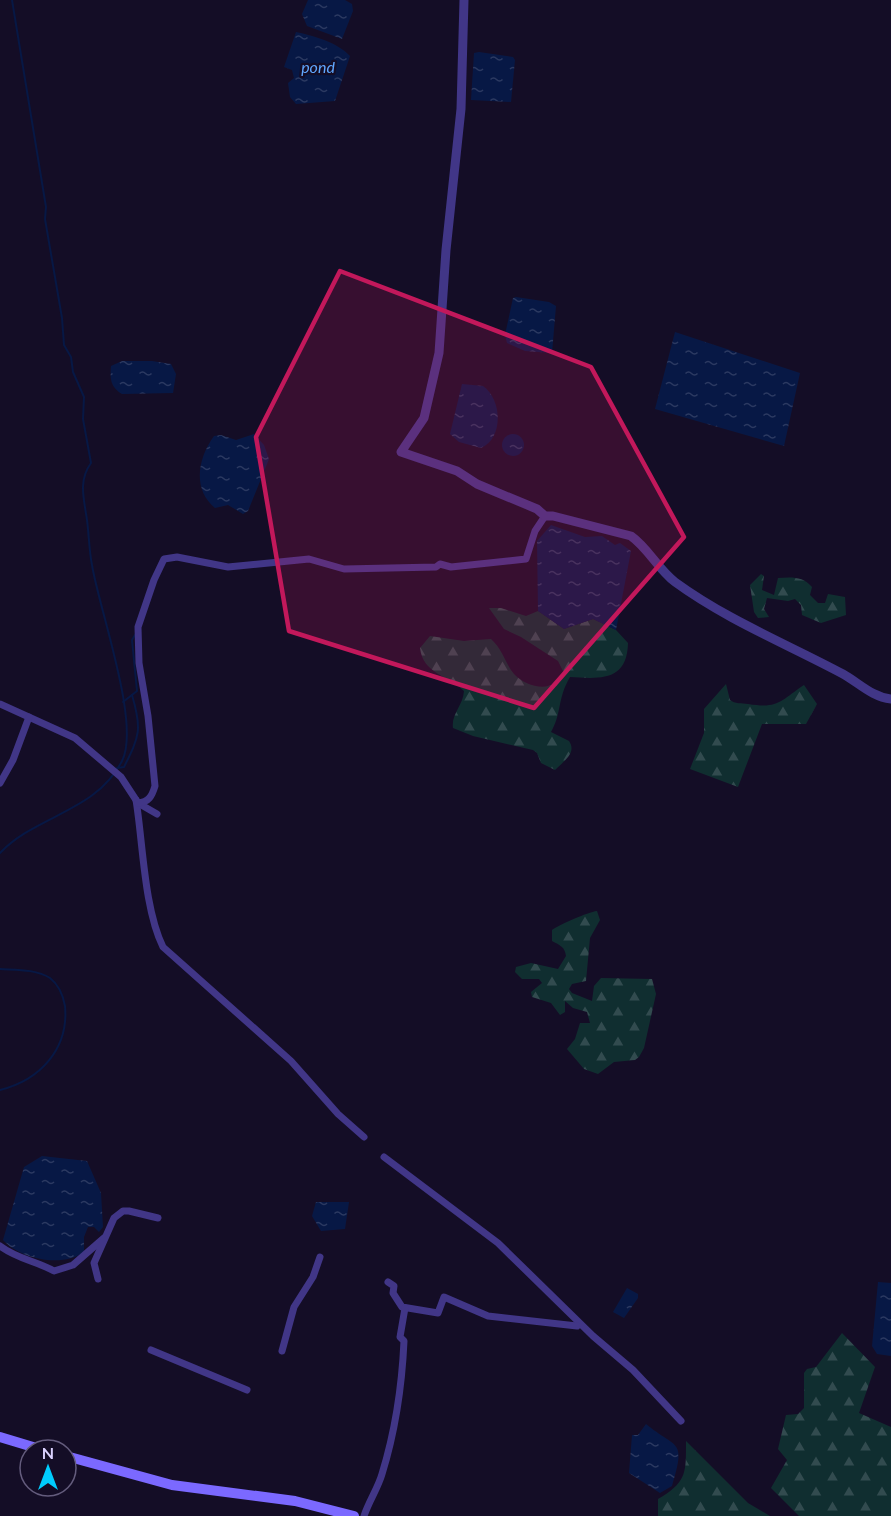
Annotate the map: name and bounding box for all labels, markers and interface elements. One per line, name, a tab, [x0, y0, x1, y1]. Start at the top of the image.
water label: pond	[301, 57, 335, 76]
north arrow	[18, 1438, 78, 1498]
text: N	[42, 1443, 54, 1462]

